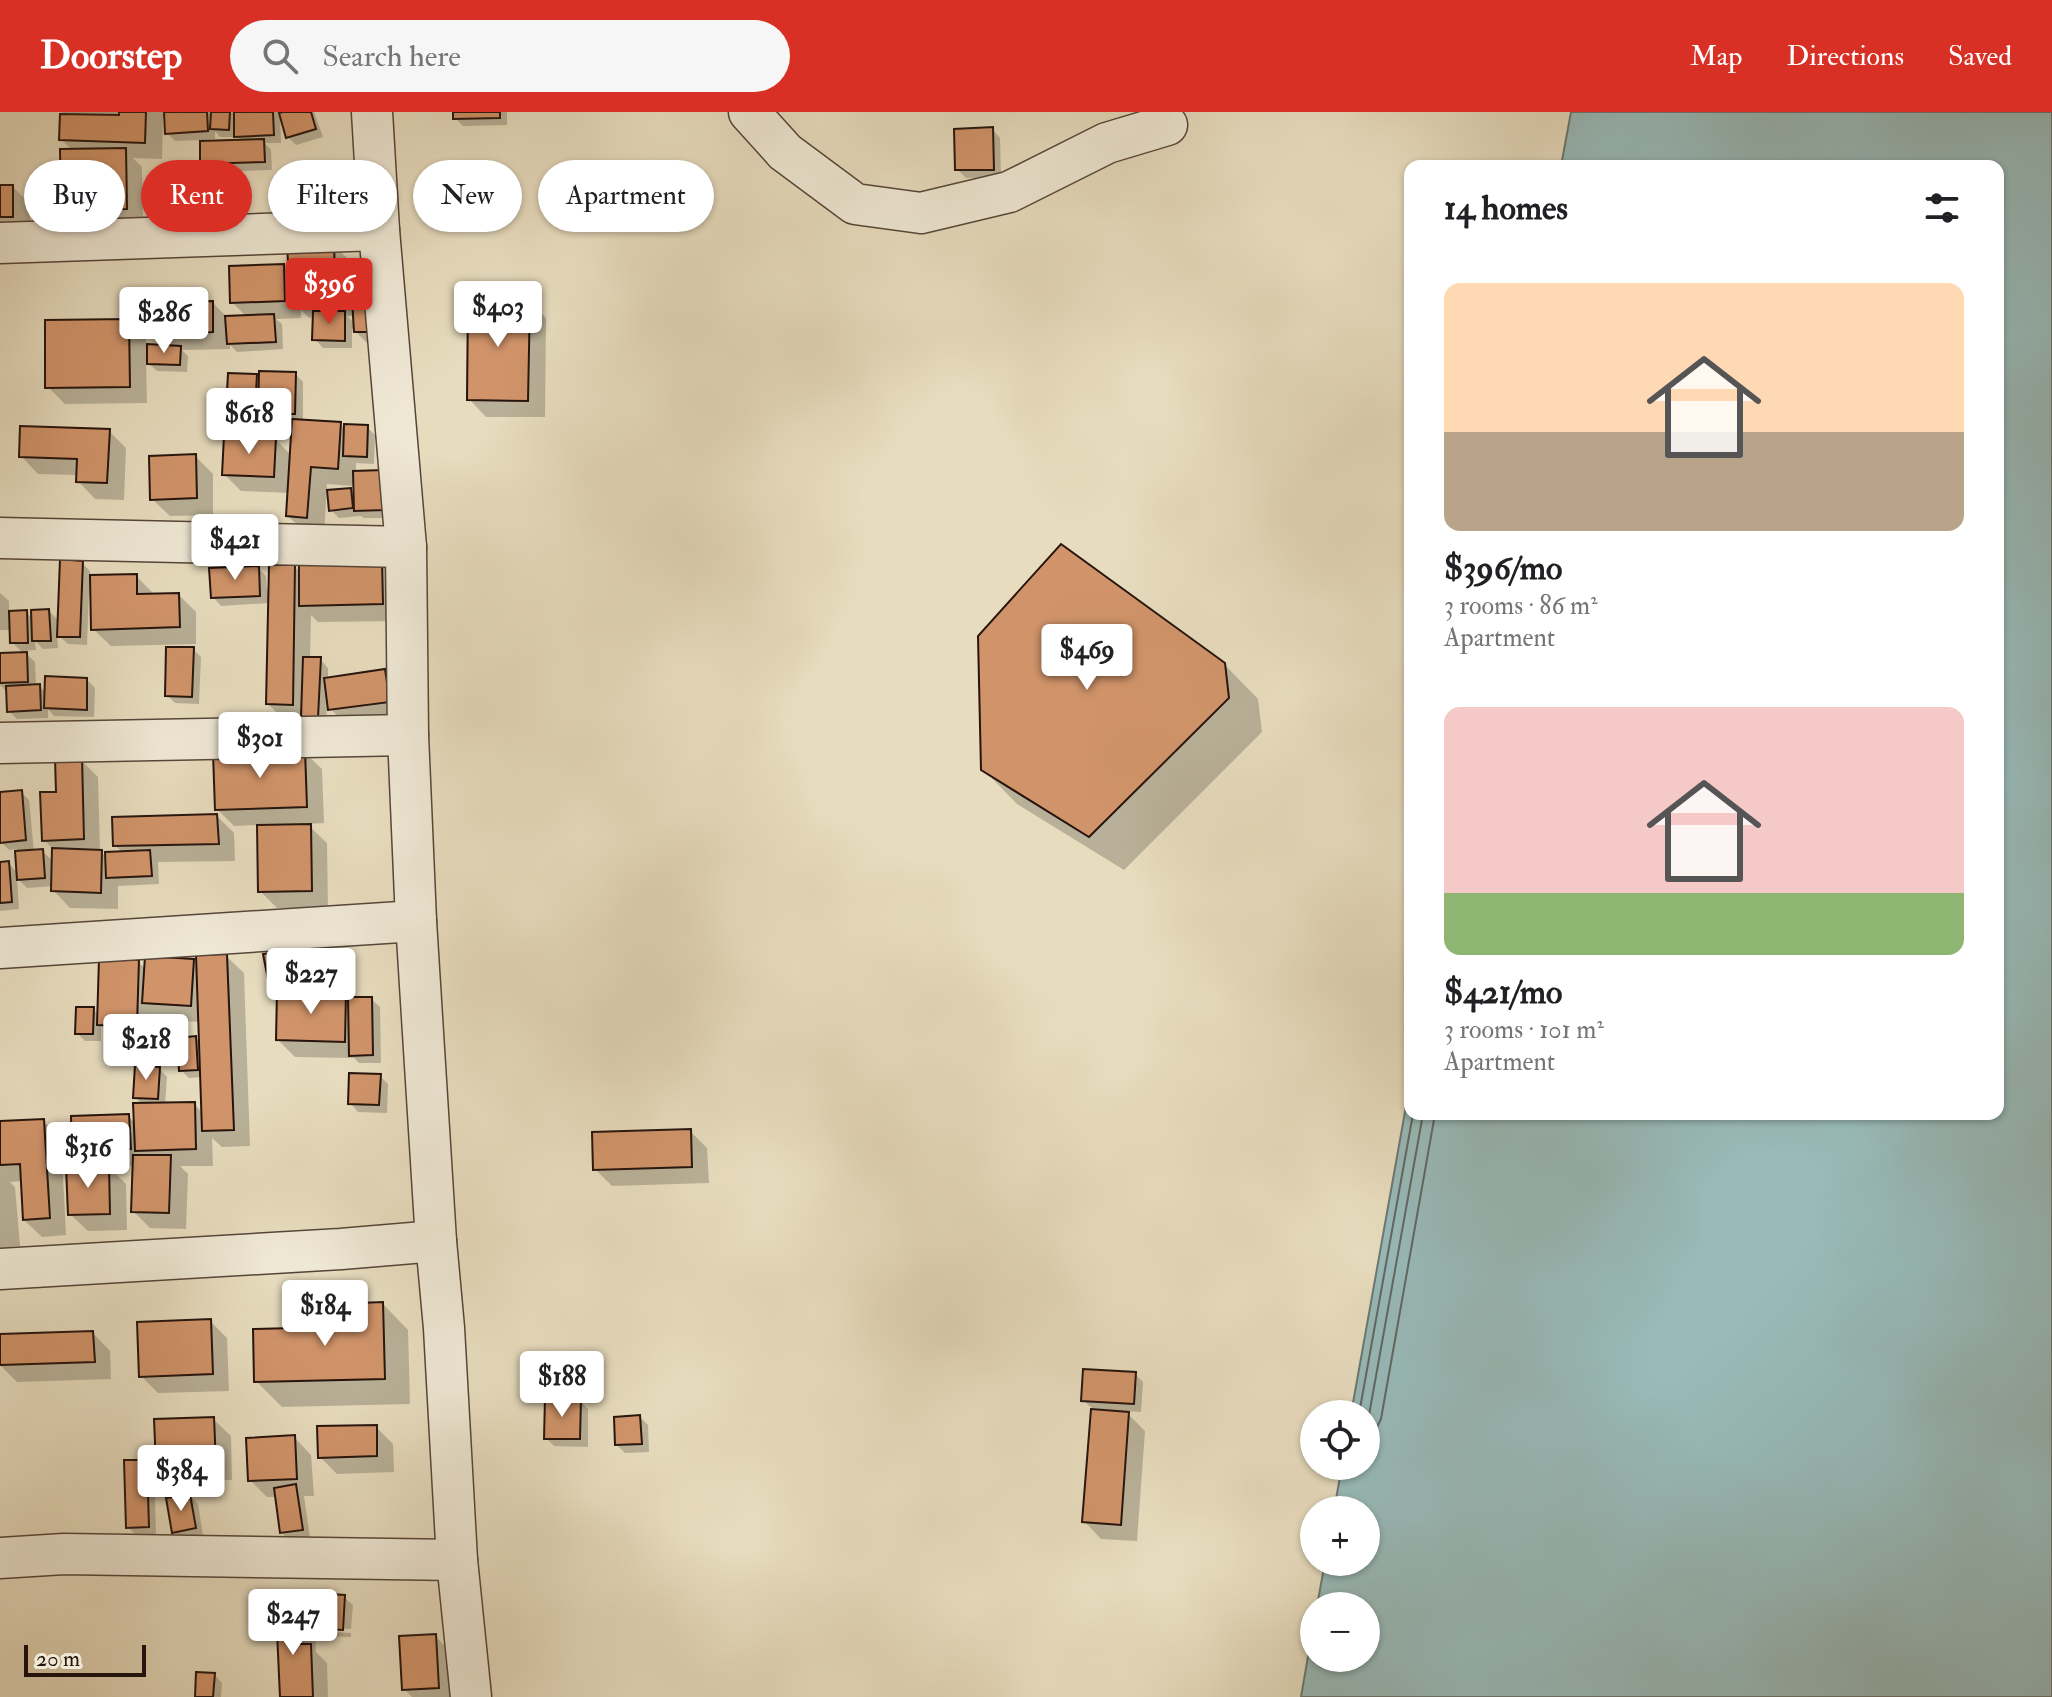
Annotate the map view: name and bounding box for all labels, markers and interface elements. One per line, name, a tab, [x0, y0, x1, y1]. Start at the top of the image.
search box	[230, 20, 790, 92]
text: Doorstep	[40, 32, 182, 80]
icon: search	[258, 34, 302, 78]
text: Search here	[322, 38, 461, 75]
text: Map	[1690, 39, 1743, 74]
text: Directions	[1787, 39, 1904, 74]
text: Saved	[1948, 39, 2012, 74]
chip: Buy	[24, 160, 125, 232]
chip: Rent	[141, 160, 252, 232]
chip: Filters	[268, 160, 397, 232]
chip: New	[413, 160, 522, 232]
chip: Apartment	[538, 160, 714, 232]
icon: filters	[1920, 186, 1964, 230]
text: 14 homes	[1444, 187, 1568, 230]
pin: $396	[282, 258, 376, 326]
text: $396	[303, 268, 355, 300]
pin: $403	[451, 281, 545, 349]
pin: $286	[117, 287, 211, 355]
text: $403	[472, 291, 524, 323]
text: $286	[137, 297, 191, 329]
icon: home	[1632, 335, 1776, 479]
pin: $618	[202, 388, 296, 456]
text: $618	[224, 398, 274, 430]
pin: $421	[188, 514, 282, 582]
text: $421	[209, 524, 261, 556]
text: $396/mo	[1444, 547, 1562, 590]
text: 3 rooms · 86 m²	[1444, 590, 1598, 622]
text: Apartment	[1444, 622, 1555, 654]
pin: $469	[1040, 624, 1134, 692]
text: $469	[1059, 634, 1115, 666]
pin: $301	[213, 712, 307, 780]
text: $301	[236, 722, 284, 754]
icon: home	[1632, 759, 1776, 903]
pin: $227	[264, 948, 358, 1016]
text: $227	[285, 958, 337, 990]
text: $421/mo	[1444, 971, 1562, 1014]
pin: $218	[99, 1014, 193, 1082]
text: 3 rooms · 101 m²	[1444, 1014, 1604, 1046]
text: $218	[121, 1024, 171, 1056]
text: Apartment	[1444, 1046, 1555, 1078]
pin: $316	[41, 1122, 135, 1190]
text: $316	[65, 1132, 111, 1164]
pin: $184	[278, 1280, 372, 1348]
text: $184	[300, 1290, 350, 1322]
pin: $188	[515, 1351, 609, 1419]
text: $188	[538, 1361, 586, 1393]
map controls	[1300, 1400, 1380, 1672]
button: locate	[1300, 1400, 1380, 1480]
pin: $384	[134, 1445, 228, 1513]
text: $384	[156, 1455, 206, 1487]
button: +	[1300, 1496, 1380, 1576]
pin: $247	[246, 1589, 340, 1657]
button: −	[1300, 1592, 1380, 1672]
text: $247	[266, 1599, 320, 1631]
scale bar	[24, 1641, 146, 1677]
text: 20 m	[36, 1645, 80, 1673]

